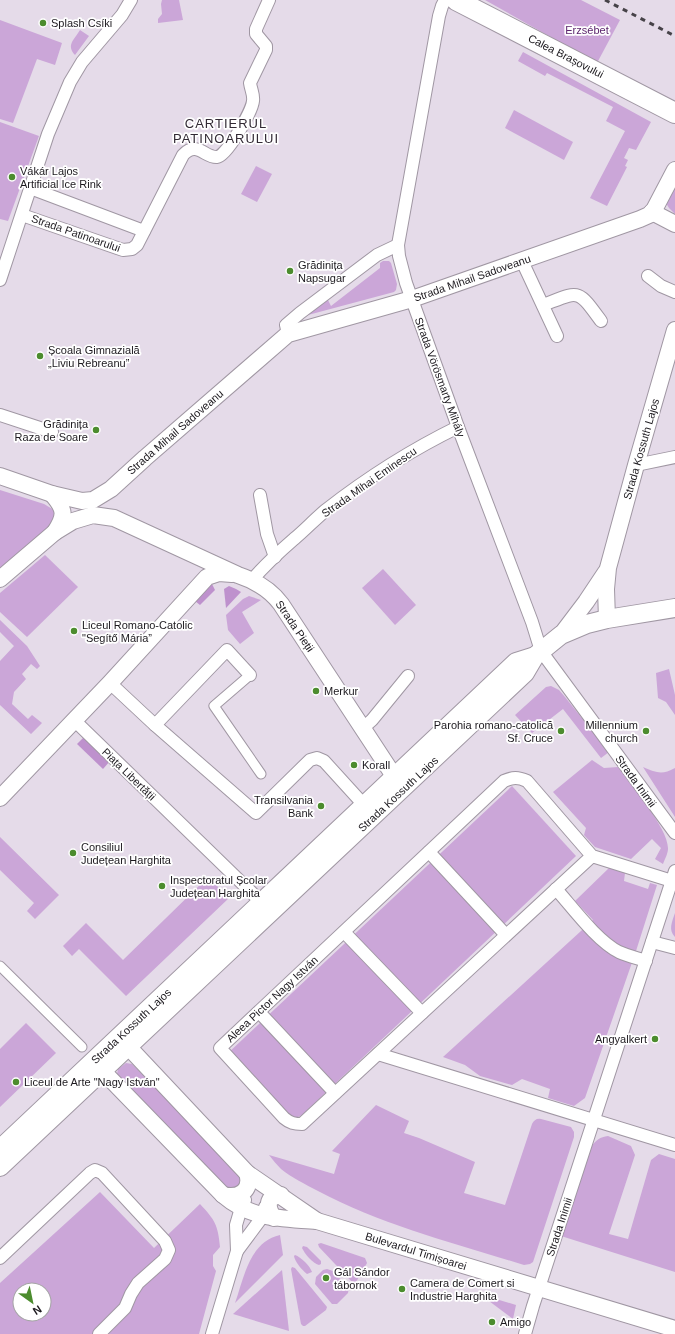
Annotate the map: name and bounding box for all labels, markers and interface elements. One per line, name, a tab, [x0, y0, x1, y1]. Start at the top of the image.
place label: Splash Csíki	[51, 17, 112, 29]
marker: Splash Csíki	[38, 18, 48, 28]
park label: Erzsébet	[565, 24, 609, 36]
street label: Calea Brașovului	[526, 32, 606, 80]
district label: CARTIERUL PATINOARULUI	[173, 116, 279, 146]
place label: Vákár Lajos Artificial Ice Rink	[20, 165, 102, 190]
marker: Vákár Lajos Artificial Ice Rink	[7, 172, 17, 182]
street label: Strada Patinoarului	[30, 212, 122, 254]
street label: Strada Mihail Sadoveanu	[412, 252, 532, 304]
place label: Grădinița Napsugar	[298, 259, 346, 284]
marker: Grădinița Napsugar	[285, 266, 295, 276]
street label: Strada Vörösmarty Mihály	[413, 315, 467, 439]
place label: Școala Gimnazială „Liviu Rebreanu”	[48, 344, 141, 369]
marker: Școala Gimnazială „Liviu Rebreanu”	[35, 351, 45, 361]
street label: Strada Mihail Sadoveanu	[125, 387, 225, 477]
street label: Strada Kossuth Lajos	[621, 397, 661, 501]
place label: Grădinița Raza de Soare	[15, 418, 89, 443]
marker: Grădinița Raza de Soare	[91, 425, 101, 435]
street label: Strada Mihai Eminescu	[319, 445, 419, 519]
street label: Strada Pieții	[273, 598, 317, 654]
place label: Liceul Romano-Catolic "Segítő Mária”	[82, 619, 193, 644]
marker: Liceul Romano-Catolic "Segítő Mária”	[69, 626, 79, 636]
place label: Merkur	[324, 685, 359, 697]
marker: Merkur	[311, 686, 321, 696]
place label: Parohia romano-catolică Sf. Cruce	[434, 719, 554, 744]
place label: Millennium church	[585, 719, 638, 744]
marker: Parohia romano-catolică Sf. Cruce	[556, 726, 566, 736]
marker: Millennium church	[641, 726, 651, 736]
street label: Piața Libertății	[100, 745, 158, 803]
street label: Strada Inimii	[613, 753, 659, 809]
street label: Strada Kossuth Lajos	[356, 754, 441, 834]
place label: Korall	[362, 759, 390, 771]
marker: Korall	[349, 760, 359, 770]
place label: Transilvania Bank	[254, 794, 314, 819]
marker: Transilvania Bank	[316, 801, 326, 811]
place label: Consiliul Județean Harghita	[81, 841, 172, 866]
marker: Consiliul Județean Harghita	[68, 848, 78, 858]
place label: Inspectoratul Școlar Județean Harghita	[170, 874, 268, 899]
marker: Inspectoratul Școlar Județean Harghita	[157, 881, 167, 891]
street label: Aleea Pictor Nagy István	[224, 954, 320, 1044]
street label: Strada Kossuth Lajos	[89, 986, 174, 1066]
place label: Angyalkert	[595, 1033, 647, 1045]
marker: Angyalkert	[650, 1034, 660, 1044]
place label: Liceul de Arte "Nagy István"	[24, 1076, 160, 1088]
marker: Liceul de Arte "Nagy István"	[11, 1077, 21, 1087]
street label: Strada Inimii	[544, 1196, 574, 1258]
street label: Bulevardul Timișoarei	[364, 1230, 468, 1272]
place label: Gál Sándor tábornok	[334, 1266, 390, 1291]
marker: Gál Sándor tábornok	[321, 1273, 331, 1283]
place label: Camera de Comert si Industrie Harghita	[410, 1277, 515, 1302]
north arrow	[12, 1282, 52, 1322]
marker: Camera de Comert si Industrie Harghita	[397, 1284, 407, 1294]
text: N	[31, 1303, 44, 1318]
place label: Amigo	[500, 1316, 531, 1328]
marker: Amigo	[487, 1317, 497, 1327]

